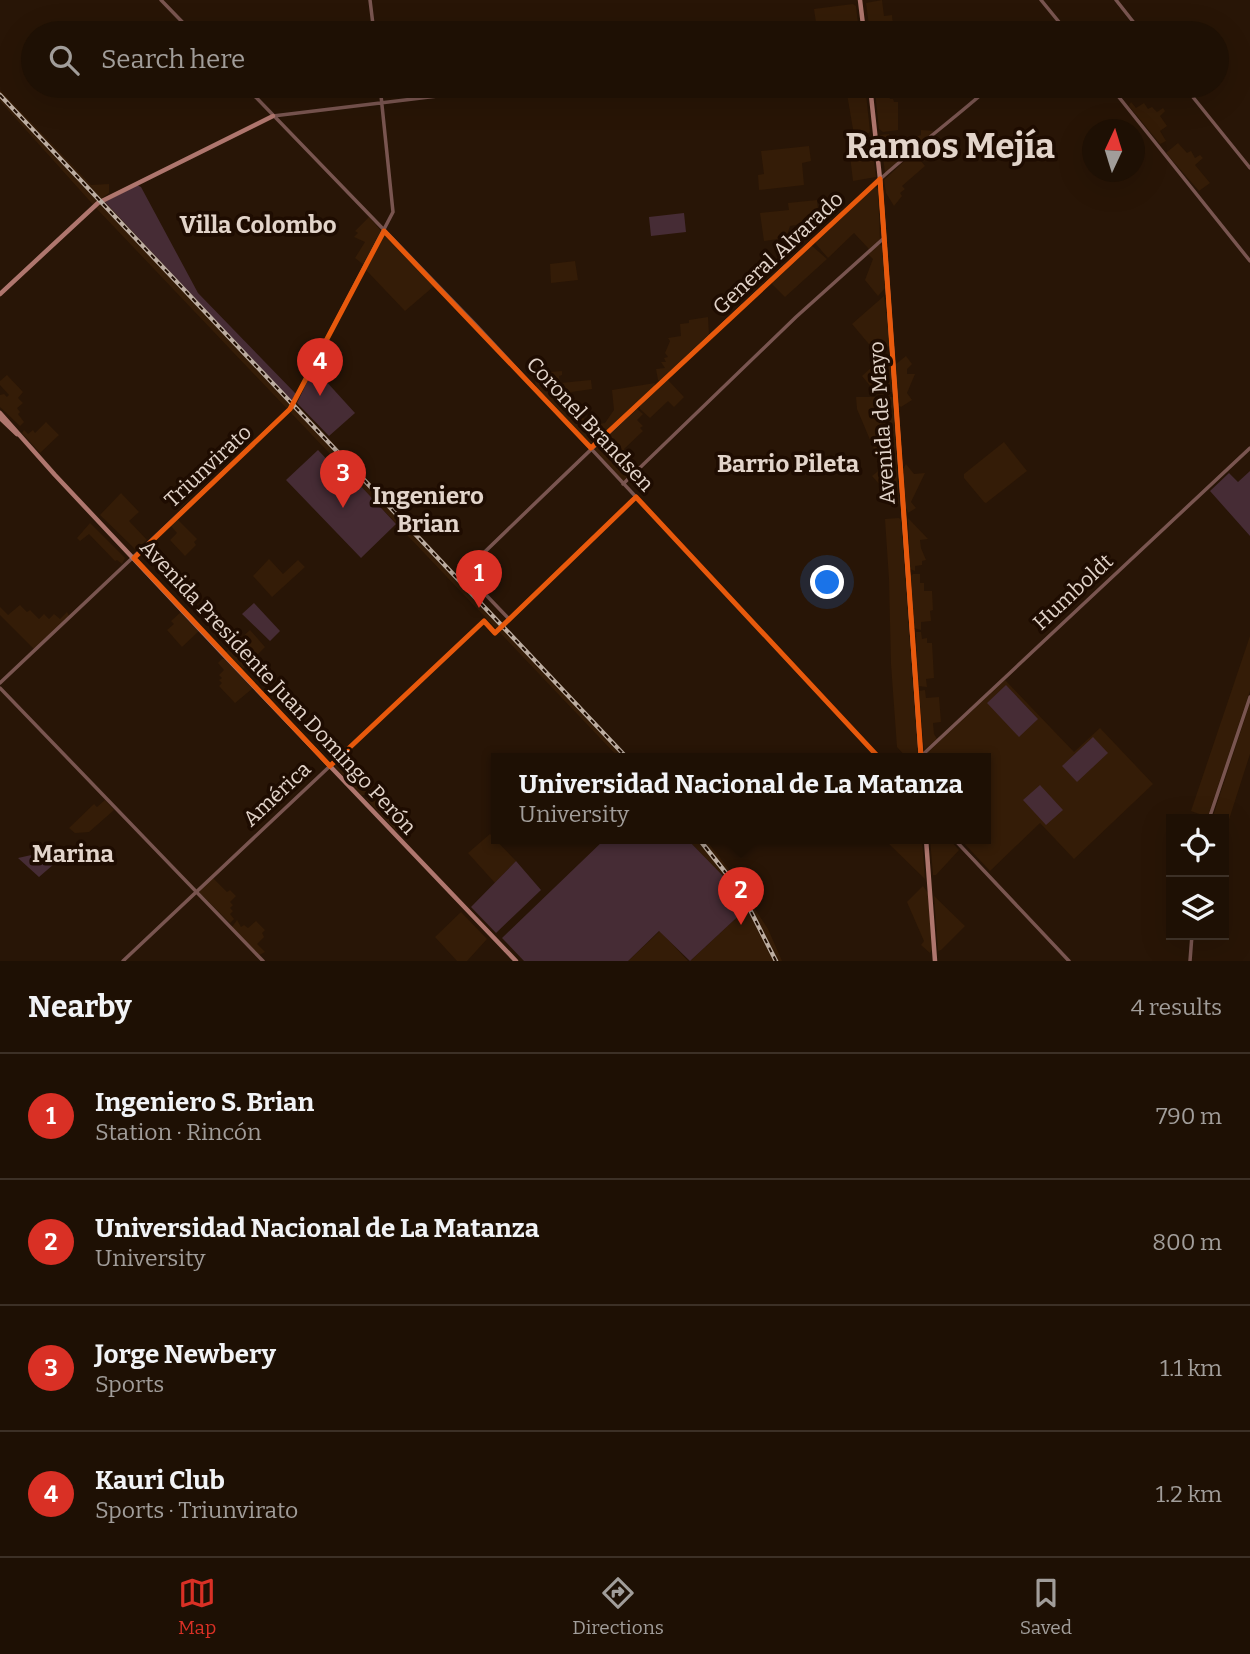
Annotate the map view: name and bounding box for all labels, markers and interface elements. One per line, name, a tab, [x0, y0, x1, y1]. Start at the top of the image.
search box	[21, 21, 1229, 98]
icon: search	[45, 41, 83, 79]
text: Search here	[101, 44, 245, 75]
north arrow	[1082, 119, 1145, 182]
district label: Ramos Mejía	[845, 125, 1055, 167]
street label: General Alvarado	[707, 186, 849, 320]
district label: Villa Colombo	[180, 211, 337, 239]
pin: 4	[297, 338, 343, 396]
street label: Avenida de Mayo	[863, 341, 901, 505]
street label: Coronel Brandsen	[521, 351, 659, 497]
street label: Triunvirato	[159, 419, 257, 513]
pin: 3	[320, 450, 366, 508]
district label: Barrio Pileta	[717, 450, 860, 478]
district label: Ingeniero Brian	[372, 482, 484, 538]
street label: Avenida Presidente Juan Domingo Perón	[134, 534, 422, 840]
street label: Humboldt	[1028, 548, 1119, 636]
pin: 1	[456, 550, 502, 608]
your location	[810, 565, 844, 599]
popup	[491, 753, 991, 844]
street label: América	[238, 756, 317, 832]
text: Universidad Nacional de La Matanza	[519, 769, 963, 800]
text: University	[519, 800, 629, 828]
map controls	[1166, 814, 1229, 940]
button: locate	[1166, 814, 1229, 877]
district label: Marina	[32, 840, 114, 868]
pin: 2	[718, 867, 764, 925]
button: layers	[1166, 877, 1229, 940]
text: Nearby	[28, 989, 132, 1025]
text: 4 results	[1131, 993, 1222, 1021]
text: Ingeniero S. Brian	[95, 1087, 314, 1118]
text: 1	[46, 1102, 56, 1130]
text: 790 m	[1156, 1102, 1222, 1130]
text: Station · Rincón	[95, 1118, 262, 1146]
text: Universidad Nacional de La Matanza	[95, 1213, 539, 1244]
text: 2	[45, 1228, 57, 1256]
text: 800 m	[1152, 1228, 1222, 1256]
text: University	[95, 1244, 205, 1272]
text: Jorge Newbery	[95, 1339, 276, 1370]
text: 3	[44, 1354, 58, 1382]
text: 1.1 km	[1160, 1354, 1222, 1382]
text: Sports	[95, 1370, 164, 1398]
text: Kauri Club	[95, 1465, 225, 1496]
text: 4	[44, 1480, 58, 1508]
text: 1.2 km	[1156, 1480, 1222, 1508]
text: Sports · Triunvirato	[95, 1496, 298, 1524]
tab: Map	[178, 1574, 216, 1639]
tab: Directions	[572, 1574, 664, 1639]
tab: Saved	[1020, 1574, 1072, 1639]

